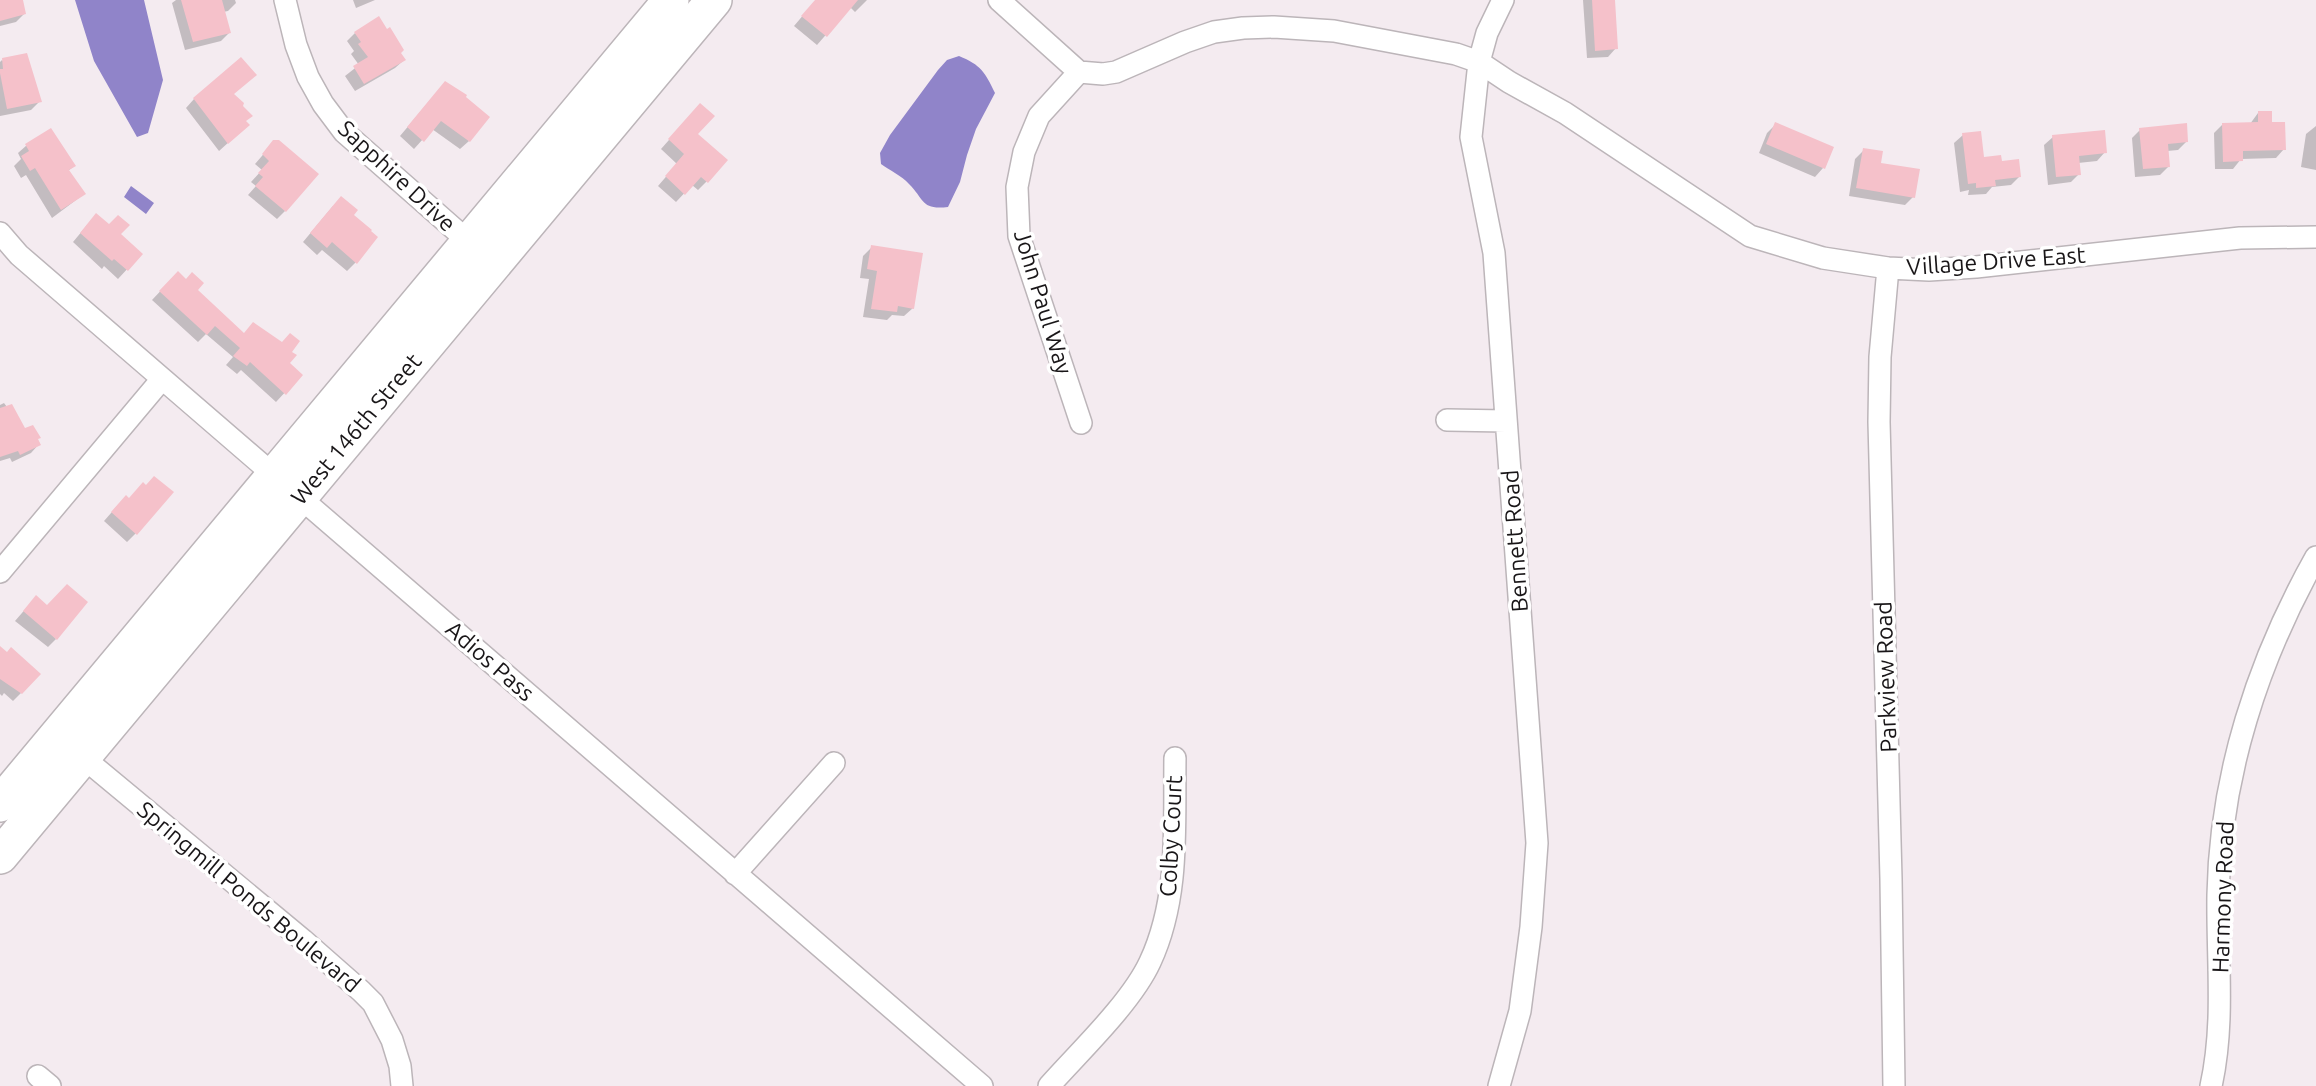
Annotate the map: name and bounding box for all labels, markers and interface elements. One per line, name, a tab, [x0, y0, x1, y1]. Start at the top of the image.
street label: Sapphire Drive	[334, 115, 461, 236]
street label: John Paul Way	[1010, 227, 1077, 377]
street label: Village Drive East	[1906, 242, 2086, 279]
street label: West 146th Street	[286, 348, 426, 509]
street label: Bennett Road	[1497, 469, 1532, 613]
street label: Parkview Road	[1870, 601, 1901, 753]
street label: Adios Pass	[441, 616, 539, 705]
street label: Colby Court	[1155, 775, 1186, 897]
street label: Springmill Ponds Boulevard	[133, 796, 366, 997]
street label: Harmony Road	[2207, 820, 2238, 973]

